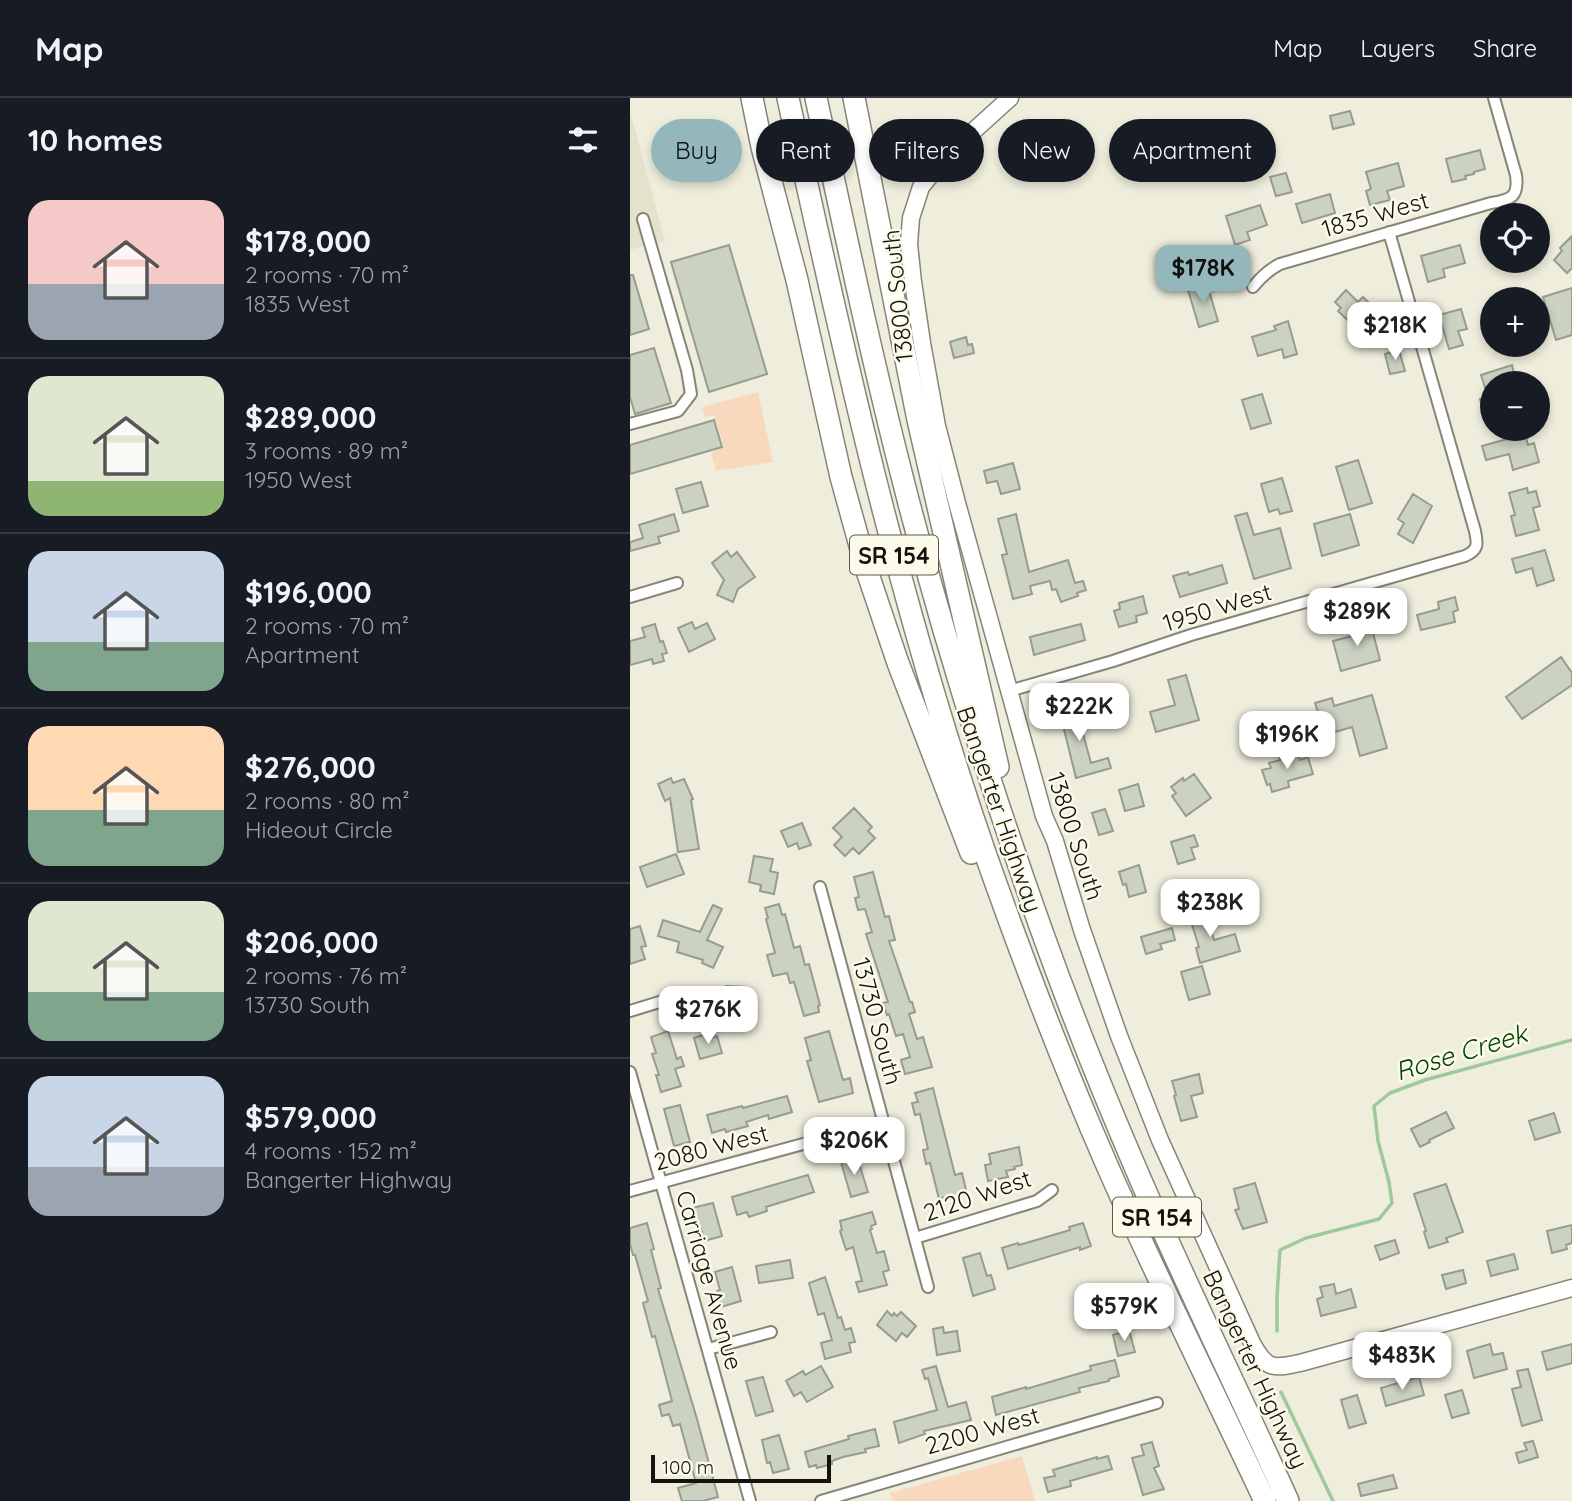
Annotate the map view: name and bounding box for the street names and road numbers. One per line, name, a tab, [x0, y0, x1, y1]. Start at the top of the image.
street label: 1835 West	[1318, 184, 1432, 244]
street label: 13800 South	[875, 228, 919, 364]
road number: SR 154	[850, 536, 938, 575]
street label: 1950 West	[1159, 576, 1275, 638]
street label: Bangerter Highway	[951, 702, 1049, 916]
street label: 13800 South	[1041, 768, 1111, 904]
street label: 13730 South	[847, 954, 909, 1088]
street label: 2080 West	[651, 1117, 771, 1177]
street label: 2120 West	[919, 1163, 1035, 1227]
street label: Carriage Avenue	[670, 1187, 750, 1373]
road number: SR 154	[1113, 1198, 1201, 1236]
street label: Bangerter Highway	[1197, 1265, 1315, 1473]
street label: 2200 West	[921, 1399, 1043, 1461]

